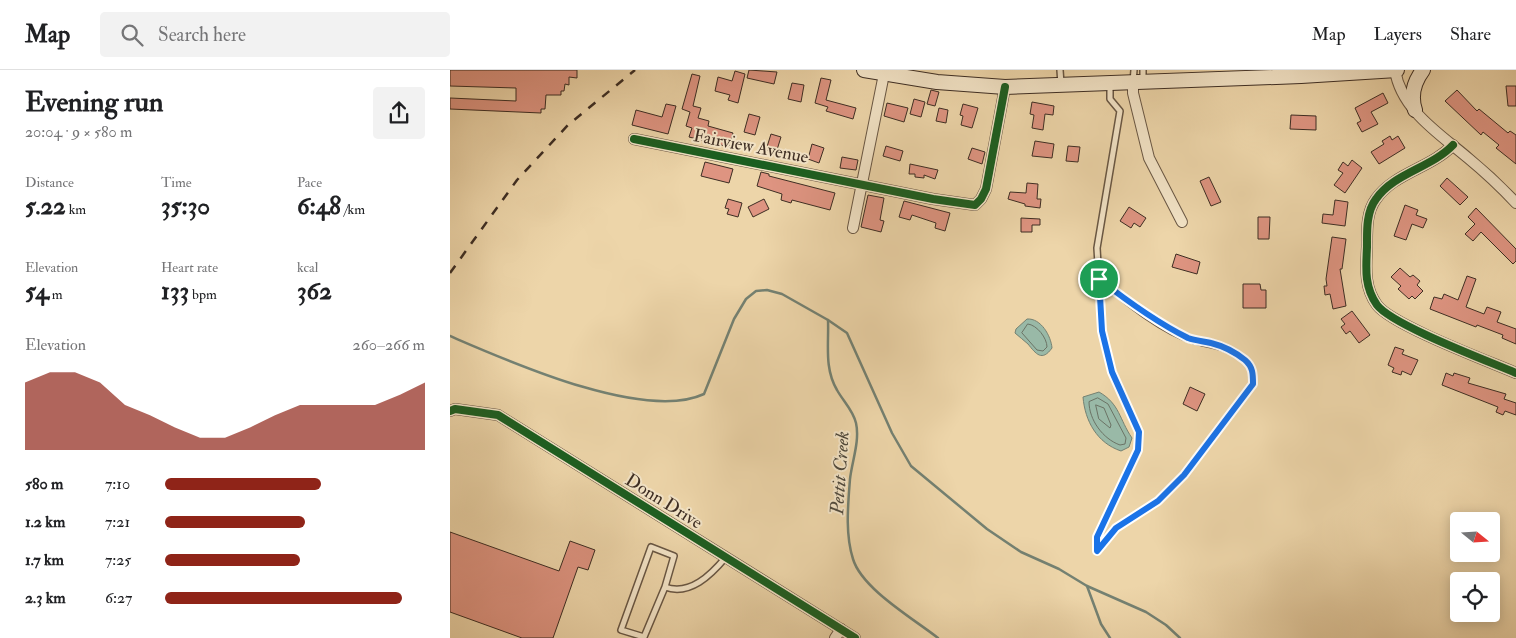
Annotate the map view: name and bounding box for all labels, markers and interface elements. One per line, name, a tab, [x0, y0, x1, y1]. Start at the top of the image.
search box	[100, 12, 450, 57]
text: Map	[25, 19, 70, 50]
icon: search	[118, 21, 146, 49]
text: Search here	[158, 23, 246, 47]
text: Map	[1312, 23, 1346, 46]
text: Layers	[1374, 23, 1422, 46]
text: Share	[1450, 23, 1491, 46]
text: Evening run	[25, 85, 163, 120]
button: share	[373, 87, 425, 139]
text: 20:04 · 9 × 580 m	[25, 122, 132, 142]
street label: Fairview Avenue	[691, 124, 811, 169]
text: Distance	[25, 174, 74, 191]
text: Time	[161, 174, 192, 191]
text: Pace	[297, 174, 322, 191]
text: 5.22	[25, 191, 66, 222]
text: 35:30	[161, 191, 210, 222]
text: 6:48	[297, 191, 341, 222]
text: km	[66, 201, 86, 218]
text: /km	[341, 201, 365, 218]
pin	[1078, 258, 1120, 300]
text: Elevation	[25, 259, 78, 276]
text: Heart rate	[161, 259, 218, 276]
text: kcal	[297, 259, 318, 276]
icon: arrive	[1085, 265, 1113, 293]
text: 54	[25, 276, 49, 307]
text: 133	[161, 276, 189, 307]
text: 362	[297, 276, 332, 307]
text: m	[49, 286, 63, 303]
text: bpm	[189, 286, 217, 303]
text: Elevation	[25, 335, 86, 355]
text: 260–266 m	[353, 335, 425, 355]
water label: Pettit Creek	[825, 430, 855, 517]
street label: Donn Drive	[621, 469, 707, 534]
text: 580 m	[25, 474, 64, 494]
text: 7:10	[105, 474, 130, 494]
text: 1.2 km	[25, 512, 65, 532]
text: 7:21	[105, 512, 130, 532]
north arrow	[1450, 512, 1500, 562]
map controls	[1450, 512, 1500, 622]
text: 1.7 km	[25, 550, 64, 570]
text: 7:25	[105, 550, 131, 570]
button: locate	[1450, 572, 1500, 622]
text: 2.3 km	[25, 588, 66, 608]
text: 6:27	[105, 588, 132, 608]

